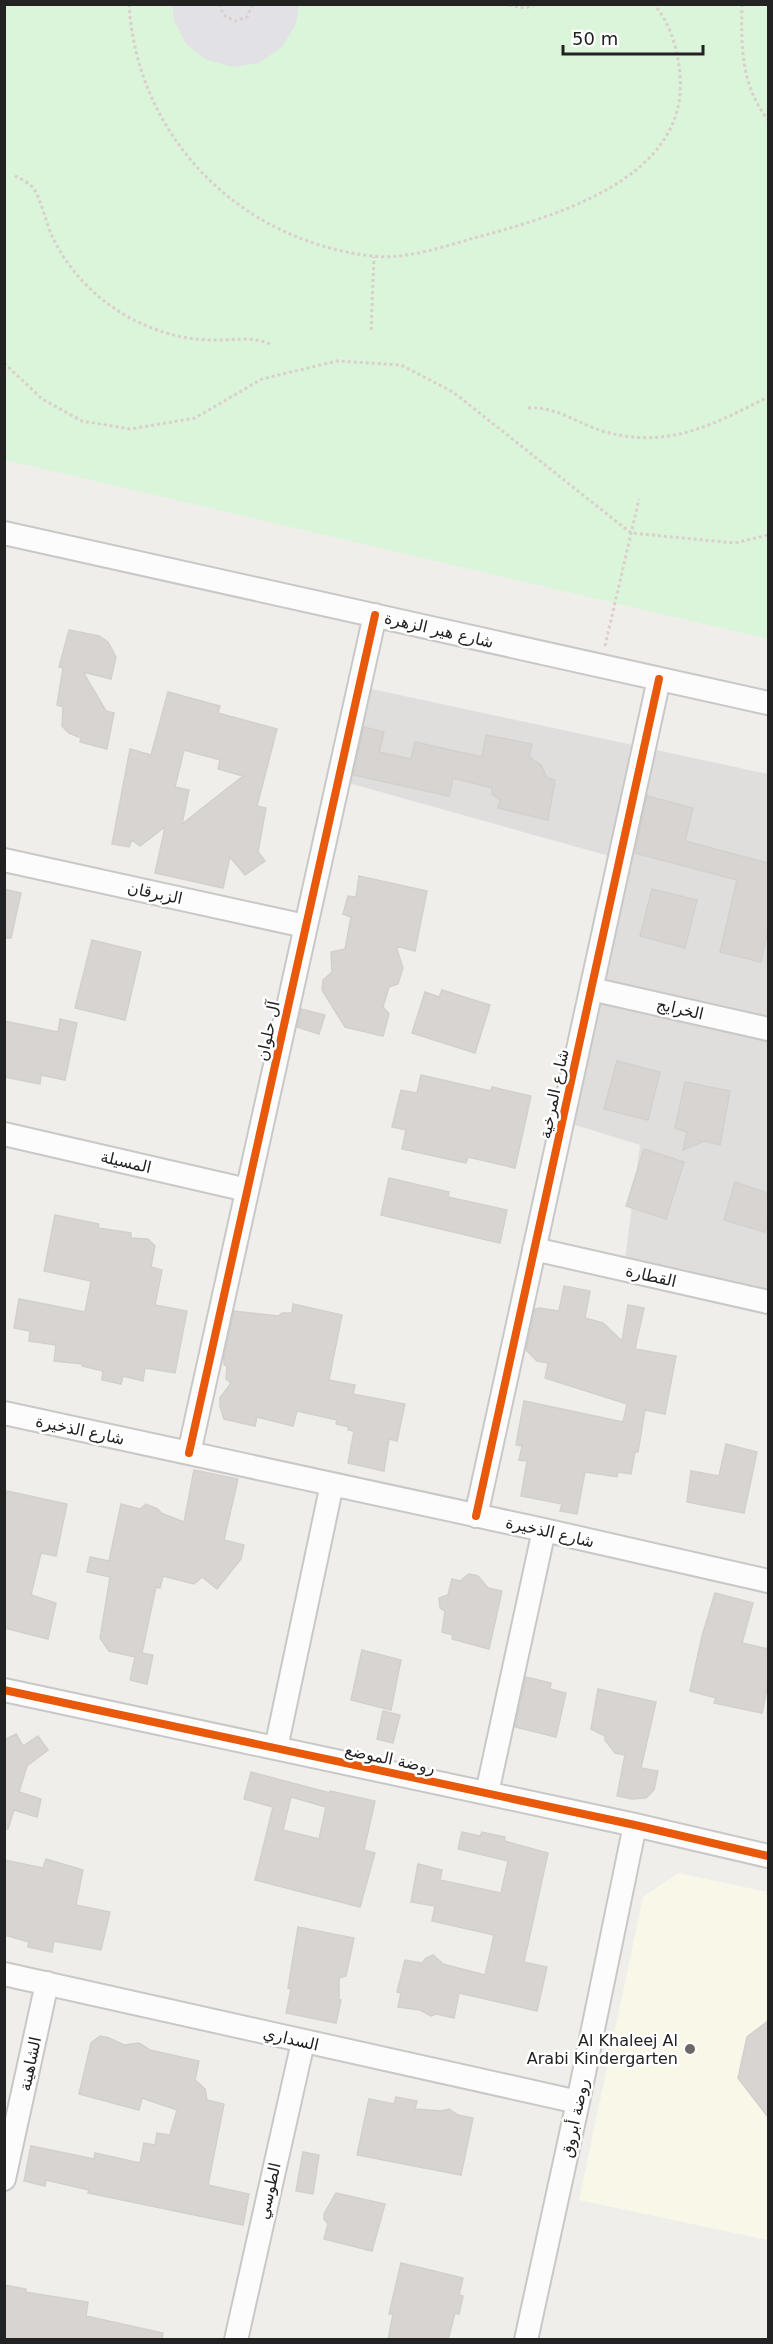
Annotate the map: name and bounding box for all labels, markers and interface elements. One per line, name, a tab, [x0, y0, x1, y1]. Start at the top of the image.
scale bar	[563, 18, 702, 56]
text: 50 m	[572, 28, 618, 49]
street label: شارع هير الزهرة	[382, 608, 496, 653]
street label: الزبرقان	[126, 878, 184, 909]
street label: الخرايج	[654, 994, 705, 1025]
street label: آل حلوان	[252, 998, 285, 1063]
street label: شارع المرخية	[535, 1047, 574, 1141]
street label: المسيلة	[99, 1147, 153, 1177]
street label: القطارة	[624, 1261, 678, 1292]
street label: شارع الذخيرة	[34, 1411, 126, 1450]
street label: شارع الذخيرة	[504, 1513, 596, 1552]
street label: روضة الموضع	[343, 1740, 437, 1779]
street label: السداري	[261, 2023, 321, 2056]
place label: Al Khaleej Al Arabi Kindergarten	[527, 2031, 678, 2068]
street label: الشاهينة	[15, 2035, 45, 2093]
marker: Al Khaleej Al Arabi Kindergarten	[683, 2042, 697, 2056]
street label: روضة أبروق	[556, 2076, 594, 2160]
street label: الطوسي	[253, 2161, 286, 2221]

